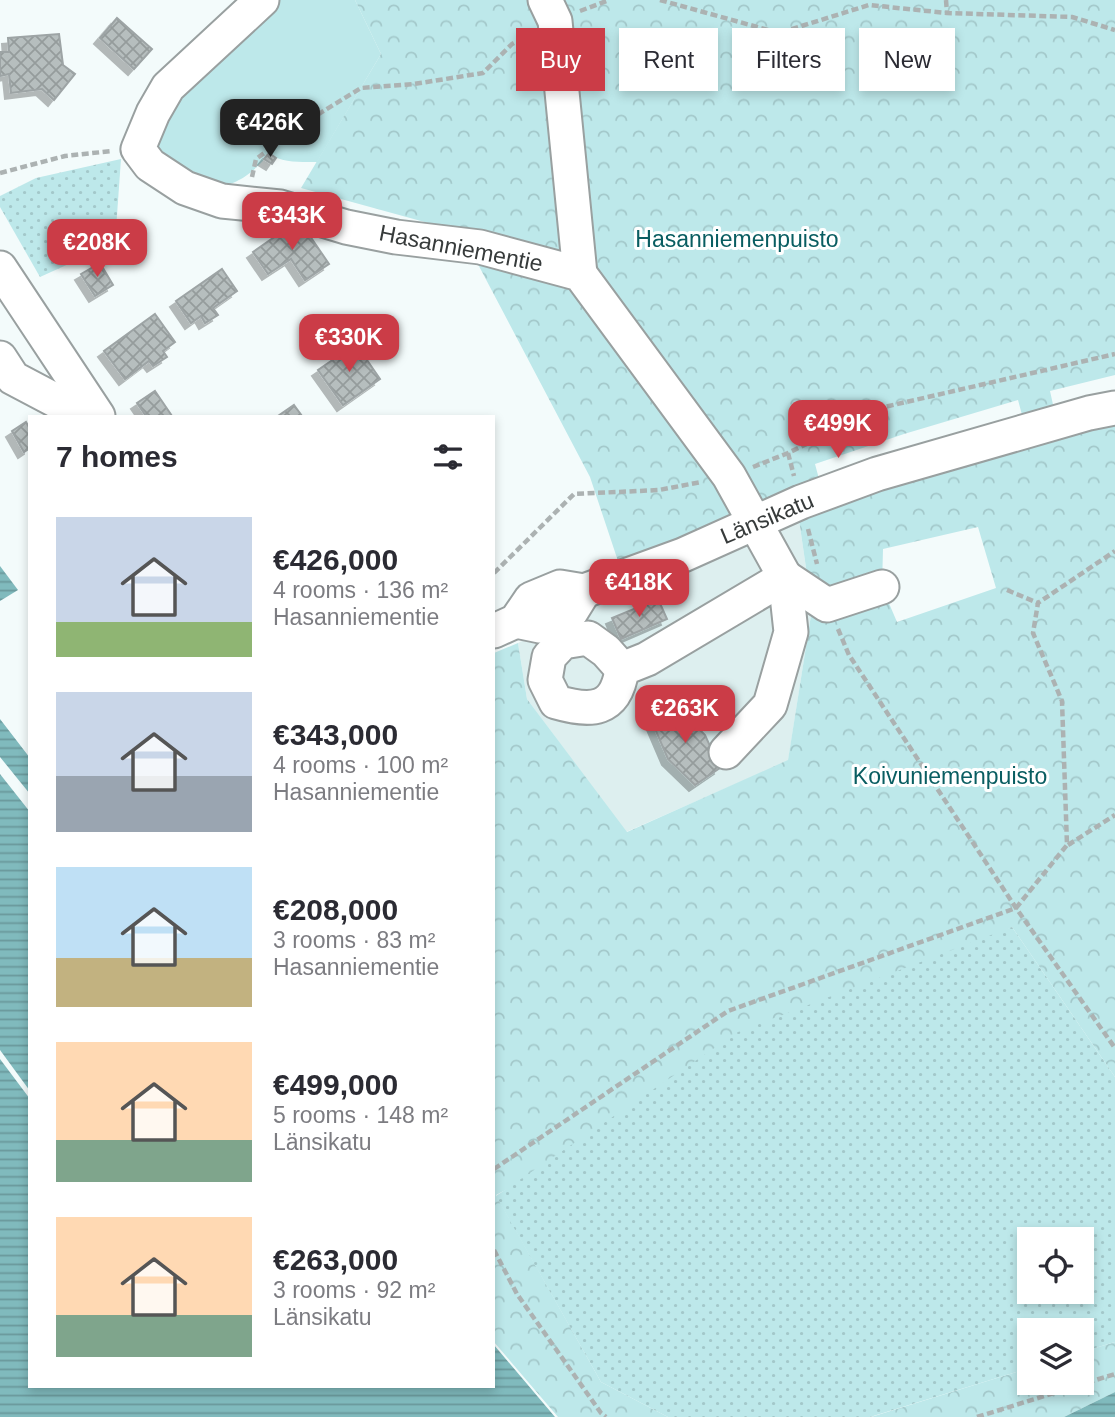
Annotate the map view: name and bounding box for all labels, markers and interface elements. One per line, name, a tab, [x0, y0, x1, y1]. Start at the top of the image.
chip: Buy	[516, 28, 605, 91]
chip: Rent	[619, 28, 718, 91]
chip: Filters	[732, 28, 845, 91]
chip: New	[859, 28, 955, 91]
pin: €426K	[221, 100, 319, 159]
text: €426K	[236, 109, 304, 135]
pin: €343K	[243, 192, 341, 252]
text: €343K	[258, 202, 326, 228]
pin: €208K	[48, 219, 146, 279]
street label: Hasanniementie	[377, 219, 545, 277]
park label: Hasanniemenpuisto	[635, 226, 839, 252]
text: €208K	[63, 229, 131, 255]
pin: €330K	[300, 314, 398, 374]
text: €330K	[315, 324, 383, 350]
pin: €499K	[789, 400, 887, 460]
text: €499K	[804, 410, 872, 436]
icon: filters	[429, 438, 467, 476]
text: 7 homes	[56, 440, 178, 473]
street label: Länsikatu	[717, 487, 817, 549]
text: €426,000	[273, 543, 398, 576]
icon: home	[112, 545, 196, 629]
pin: €418K	[590, 560, 688, 619]
text: €418K	[605, 569, 673, 595]
text: 4 rooms · 136 m²	[273, 577, 448, 603]
text: Hasanniementie	[273, 604, 439, 630]
pin: €263K	[636, 686, 734, 745]
text: €263K	[651, 695, 719, 721]
text: €343,000	[273, 718, 398, 751]
icon: home	[112, 720, 196, 804]
text: 4 rooms · 100 m²	[273, 752, 448, 778]
park label: Koivuniemenpuisto	[853, 763, 1047, 789]
text: Hasanniementie	[273, 779, 439, 805]
text: €208,000	[273, 893, 398, 926]
icon: home	[112, 895, 196, 979]
text: 3 rooms · 83 m²	[273, 927, 435, 953]
text: Hasanniementie	[273, 954, 439, 980]
text: €499,000	[273, 1068, 398, 1101]
icon: home	[112, 1070, 196, 1154]
text: 5 rooms · 148 m²	[273, 1102, 448, 1128]
text: Länsikatu	[273, 1129, 371, 1155]
map controls	[1017, 1227, 1094, 1395]
button: locate	[1017, 1227, 1094, 1304]
text: €263,000	[273, 1243, 398, 1276]
icon: home	[112, 1245, 196, 1329]
text: 3 rooms · 92 m²	[273, 1277, 435, 1303]
text: Länsikatu	[273, 1304, 371, 1330]
button: layers	[1017, 1318, 1094, 1395]

